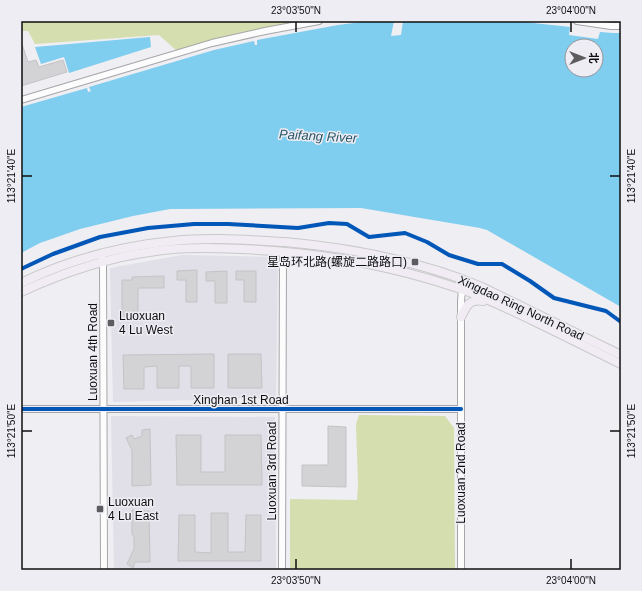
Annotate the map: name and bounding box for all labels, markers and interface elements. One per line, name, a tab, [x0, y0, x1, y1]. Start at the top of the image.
text: 23°03'50"N	[271, 5, 321, 16]
text: 23°04'00"N	[546, 5, 596, 16]
north arrow	[564, 38, 604, 78]
text: 北	[588, 53, 600, 64]
water label: Paifang River	[279, 126, 358, 146]
text: 113°21'40"E	[6, 149, 17, 203]
text: 113°21'40"E	[626, 149, 637, 203]
place label: 星岛环北路(螺旋二路路口)	[267, 255, 407, 269]
marker: 星岛环北路(螺旋二路路口)	[410, 257, 420, 267]
street label: Xingdao Ring North Road	[456, 273, 586, 343]
street label: Luoxuan 4th Road	[86, 303, 100, 401]
place label: Luoxuan 4 Lu West	[119, 309, 173, 337]
marker: Luoxuan 4 Lu West	[106, 318, 116, 328]
street label: Xinghan 1st Road	[193, 393, 289, 407]
text: 113°21'50"E	[6, 404, 17, 458]
text: 113°21'50"E	[626, 404, 637, 458]
street label: Luoxuan 3rd Road	[265, 422, 279, 520]
street label: Luoxuan 2nd Road	[454, 422, 468, 524]
place label: Luoxuan 4 Lu East	[108, 495, 159, 523]
marker: Luoxuan 4 Lu East	[95, 504, 105, 514]
text: 23°03'50"N	[271, 575, 321, 586]
text: 23°04'00"N	[546, 575, 596, 586]

